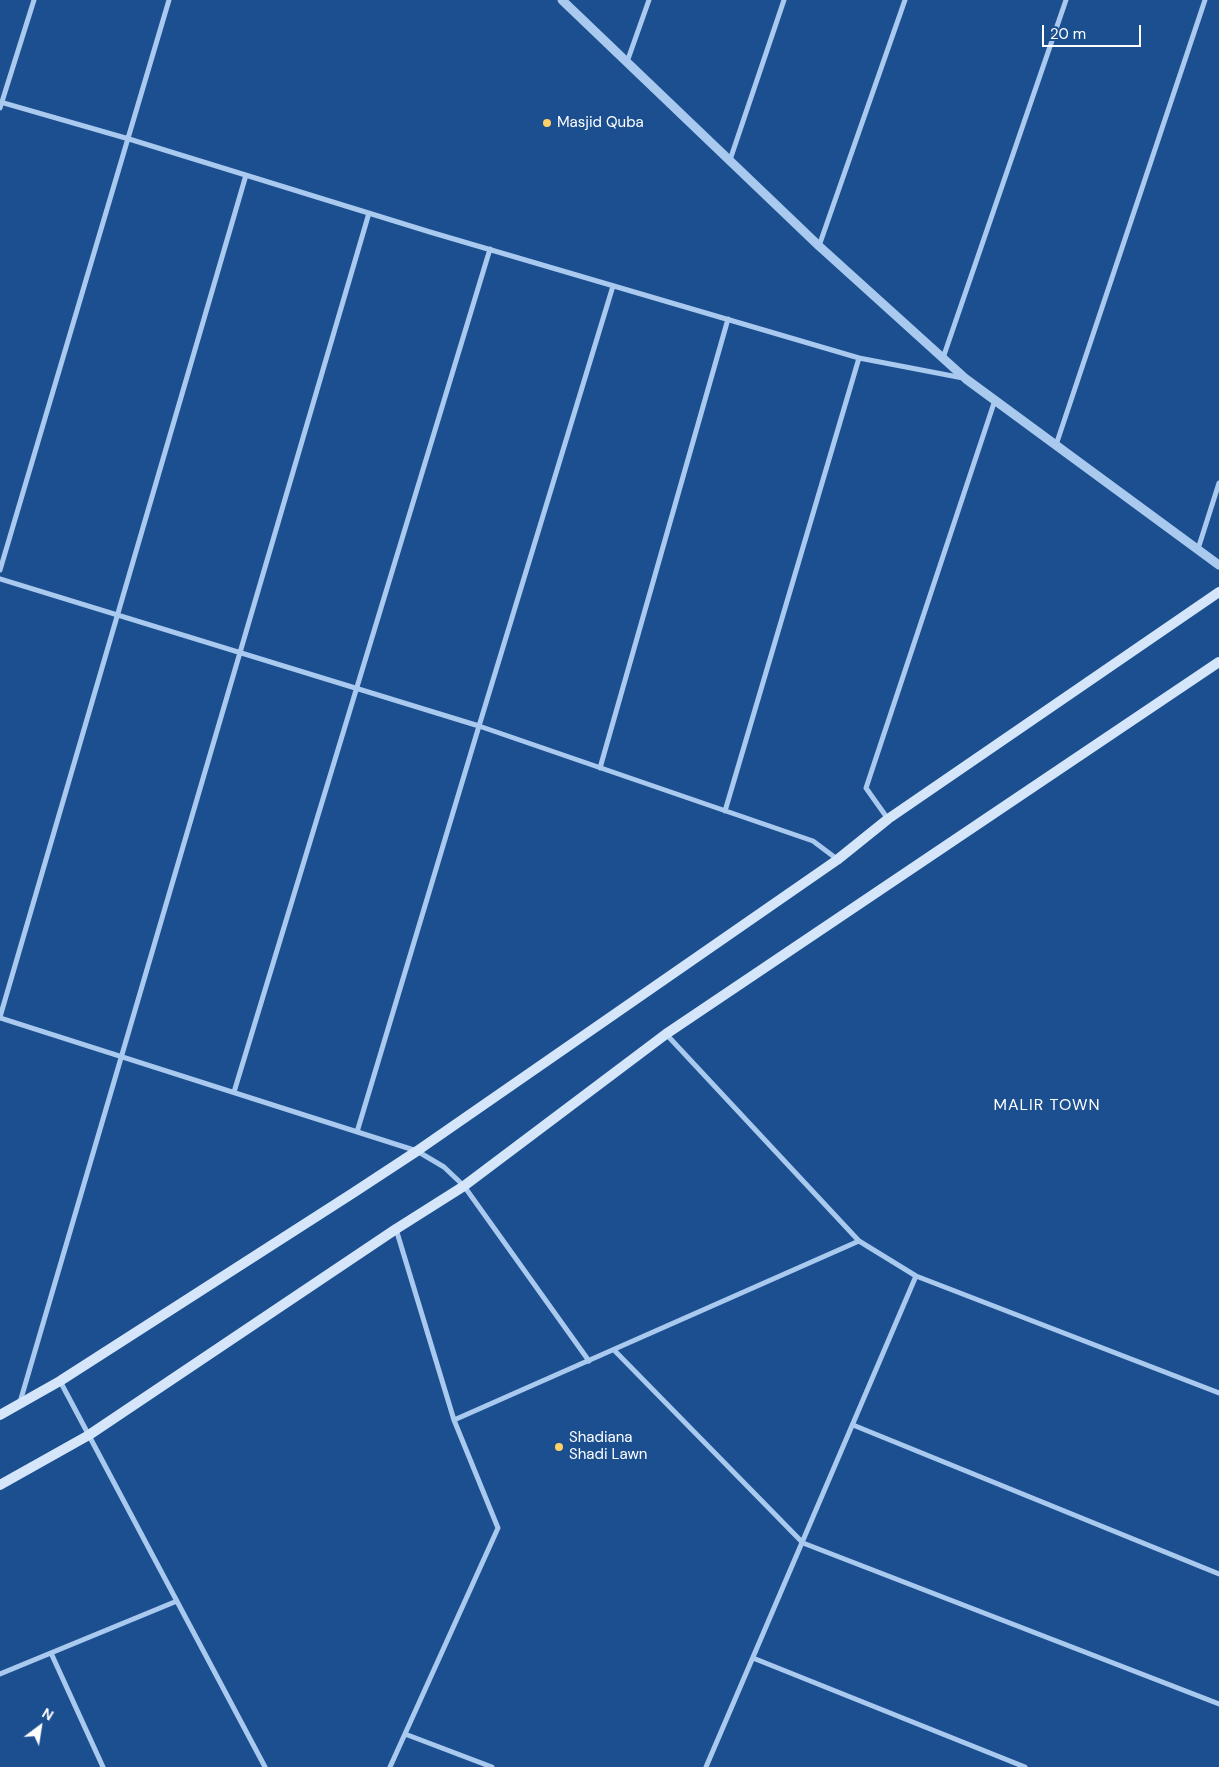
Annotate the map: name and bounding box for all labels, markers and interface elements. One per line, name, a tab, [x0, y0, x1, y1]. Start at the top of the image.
scale bar	[1044, 15, 1143, 47]
text: 20 m	[1050, 24, 1086, 44]
place label: Masjid Quba	[557, 114, 644, 132]
marker: Masjid Quba	[541, 117, 553, 129]
district label: MALIR TOWN	[992, 1096, 1102, 1116]
place label: Shadiana Shadi Lawn	[569, 1429, 647, 1464]
marker: Shadiana Shadi Lawn	[553, 1441, 565, 1453]
north arrow	[15, 1702, 65, 1752]
text: N	[39, 1704, 57, 1724]

